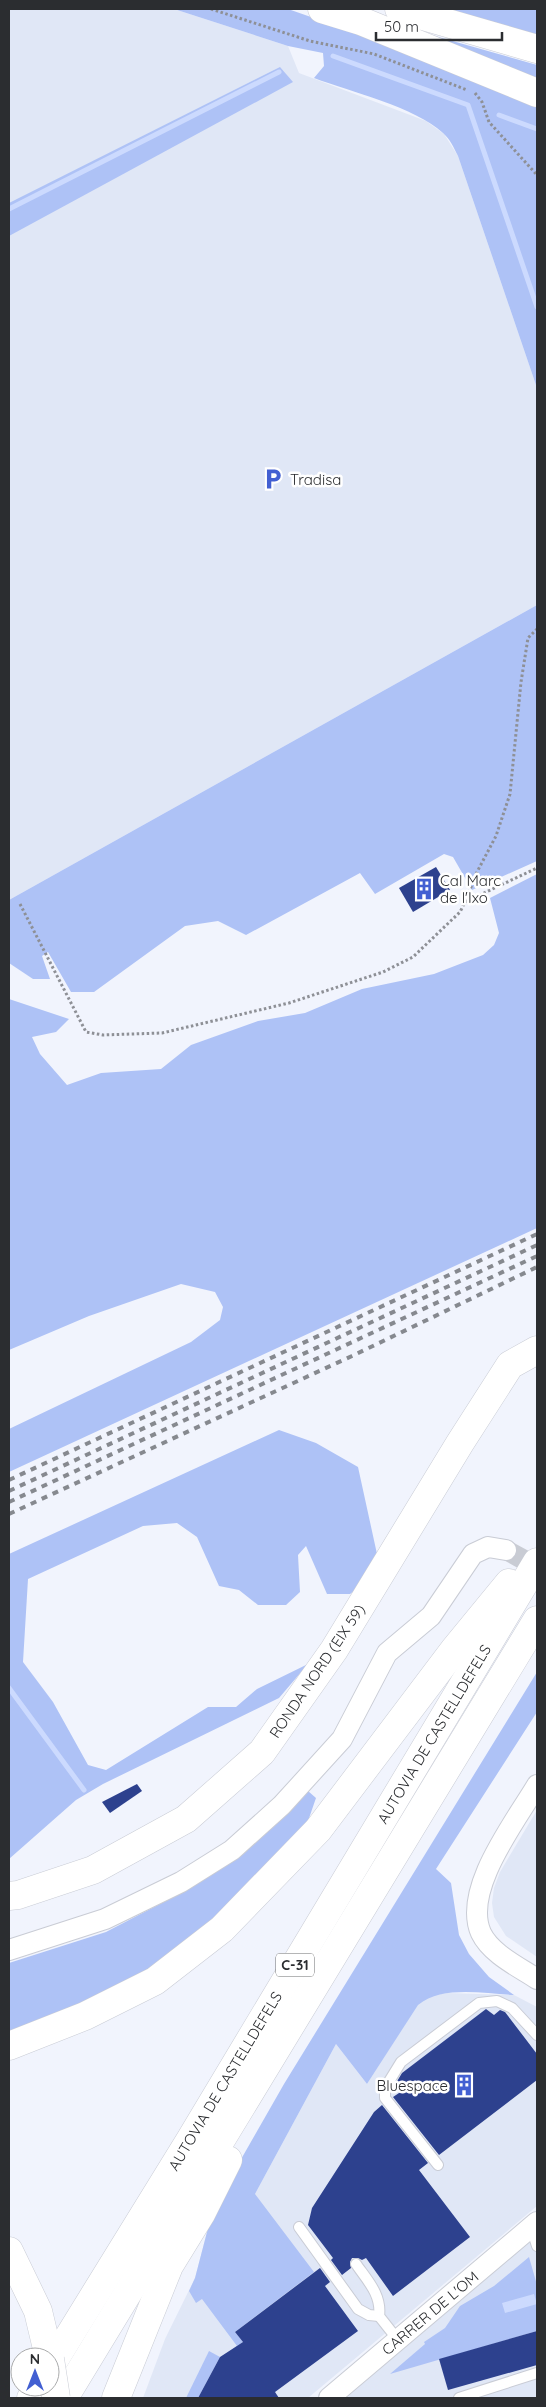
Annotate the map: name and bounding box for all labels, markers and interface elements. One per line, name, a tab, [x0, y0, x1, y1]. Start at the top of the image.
scale bar	[376, 10, 502, 42]
text: 50 m	[384, 17, 419, 36]
parking icon: Tradisa	[260, 466, 286, 492]
place label: Tradisa	[290, 470, 341, 489]
place label: Cal Marc de l'Ixo	[440, 871, 501, 907]
building icon: Cal Marc de l'Ixo	[411, 876, 437, 902]
street label: RONDA NORD (EIX 59)	[265, 1600, 369, 1742]
street label: AUTOVIA DE CASTELLDEFELS	[373, 1641, 495, 1827]
road number: C-31	[276, 1954, 314, 1976]
street label: AUTOVIA DE CASTELLDEFELS	[164, 1988, 286, 2174]
building icon: Bluespace	[451, 2072, 477, 2098]
place label: Bluespace	[376, 2076, 448, 2095]
street label: CARRER DE L'OM	[378, 2267, 482, 2359]
north arrow	[10, 2347, 60, 2397]
text: N	[30, 2350, 40, 2368]

